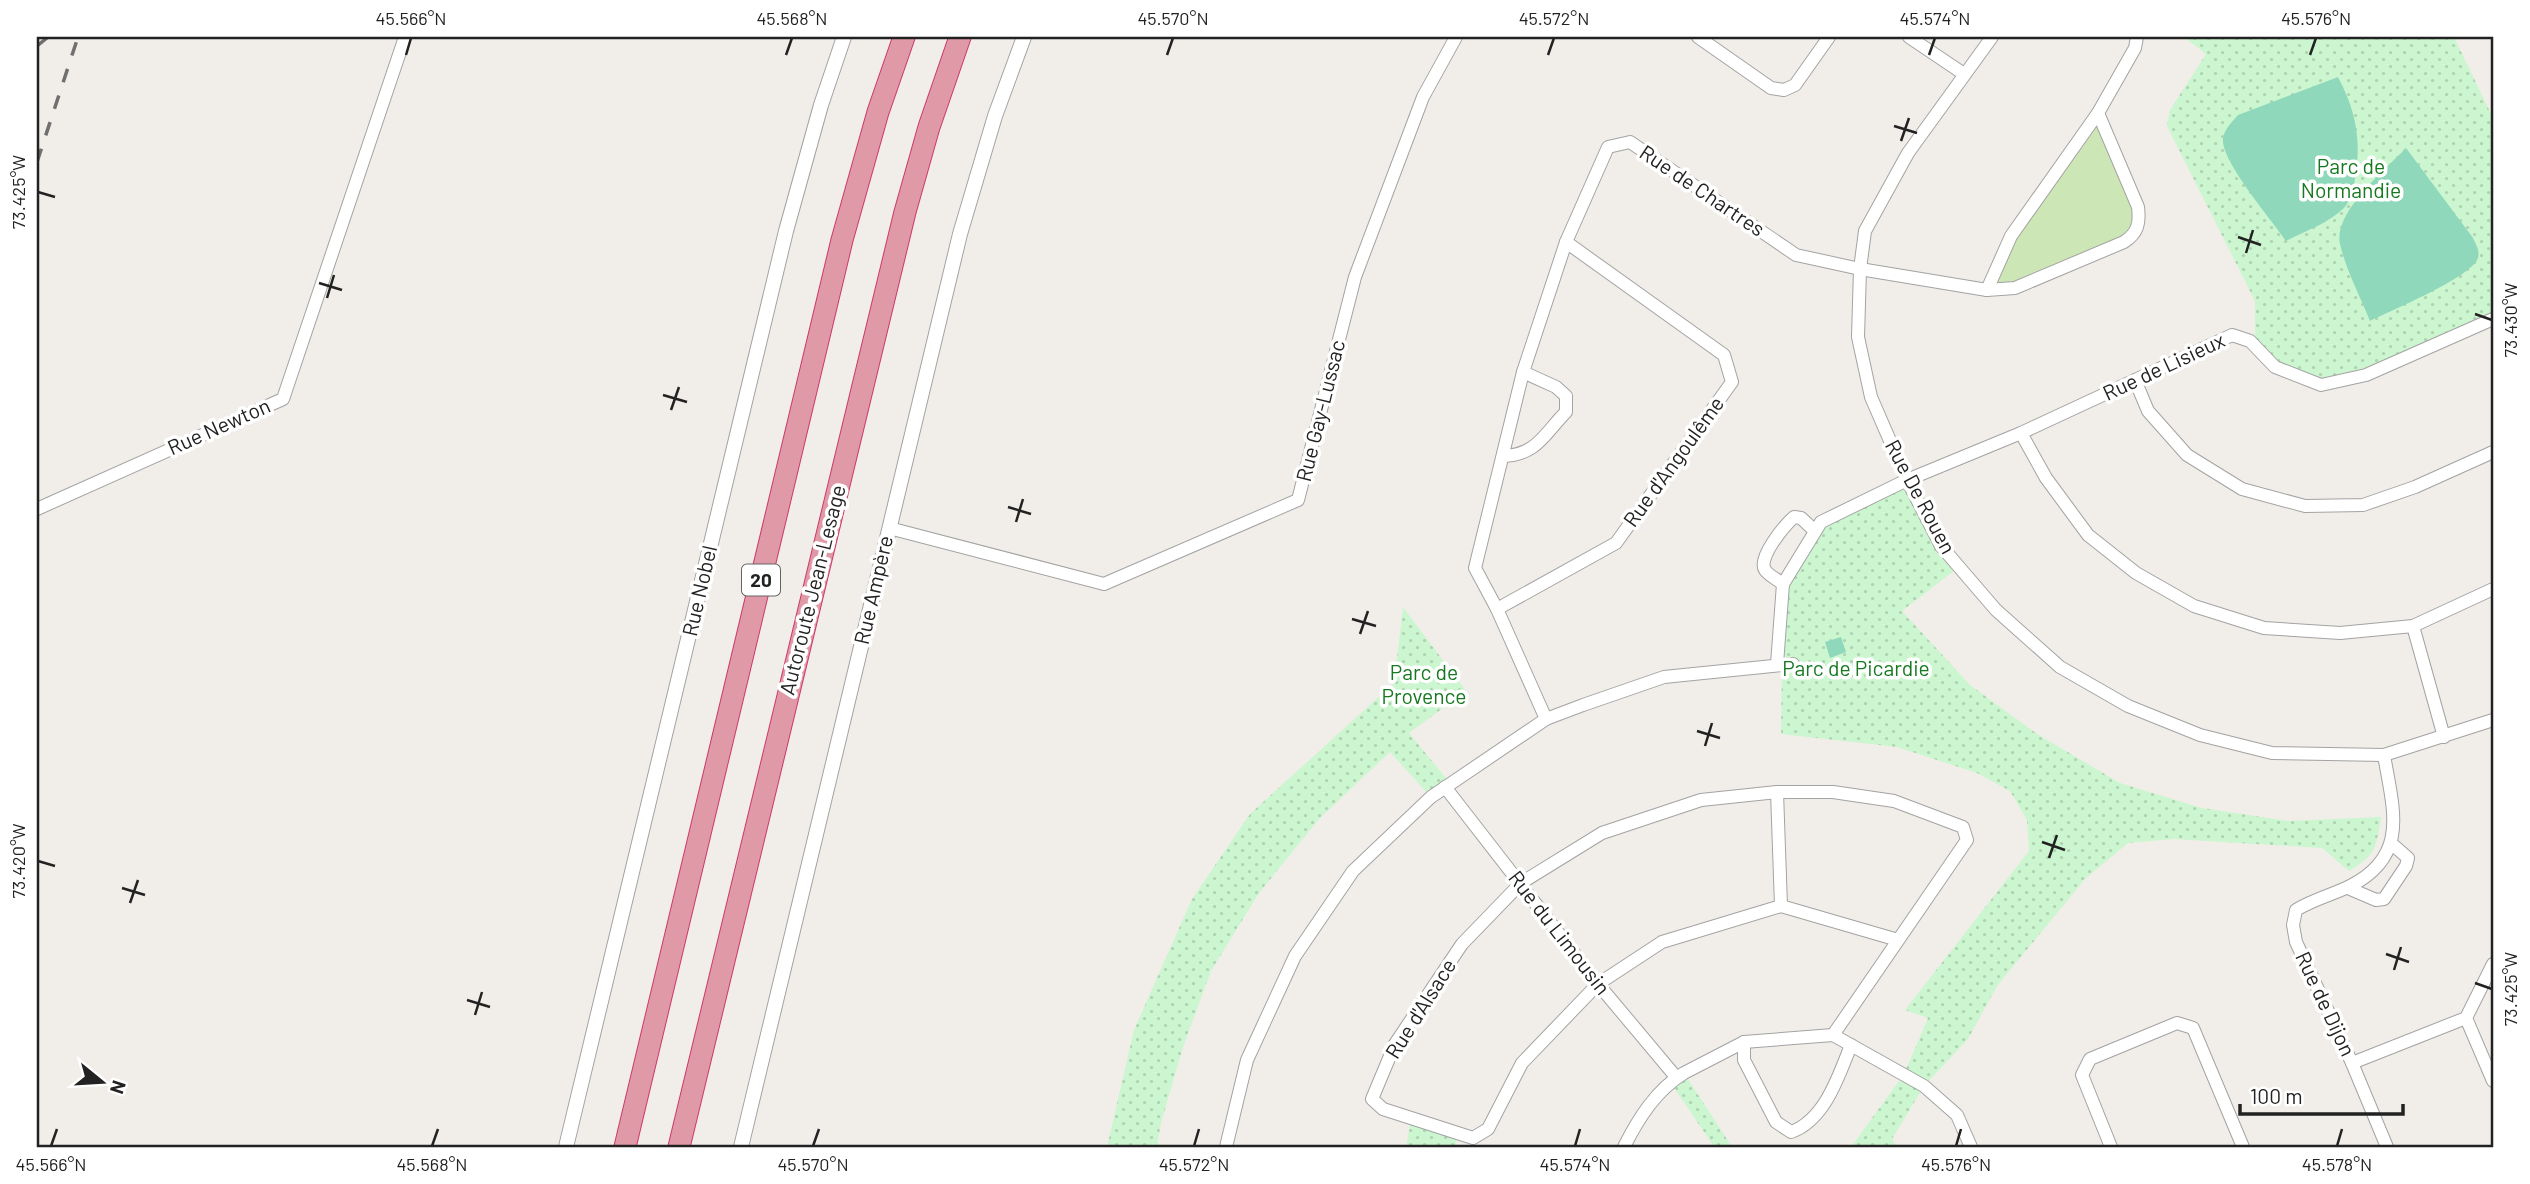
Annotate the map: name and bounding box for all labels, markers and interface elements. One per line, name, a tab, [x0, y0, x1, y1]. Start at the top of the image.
text: 45.566°N	[376, 7, 447, 29]
text: 45.568°N	[756, 7, 828, 29]
text: 45.570°N	[1137, 7, 1209, 29]
text: 45.572°N	[1519, 7, 1589, 29]
text: 45.574°N	[1900, 7, 1970, 29]
text: 45.576°N	[2281, 7, 2351, 29]
street label: Rue de Chartres	[1636, 139, 1770, 241]
park label: Parc de Normandie	[2301, 153, 2401, 202]
text: 73.425°W	[7, 155, 29, 229]
text: 73.430°W	[2499, 282, 2521, 357]
street label: Rue de Lisieux	[2098, 327, 2228, 405]
street label: Rue Gay-Lussac	[1290, 337, 1349, 484]
street label: Rue d'Angoulême	[1617, 391, 1728, 531]
street label: Rue Newton	[163, 392, 274, 459]
street label: Rue De Rouen	[1881, 435, 1962, 558]
street label: Autoroute Jean-Lesage	[773, 482, 850, 697]
street label: Rue Ampère	[848, 533, 897, 647]
street label: Rue Nobel	[676, 543, 721, 639]
road number: 20	[742, 565, 780, 596]
park label: Parc de Picardie	[1782, 655, 1930, 680]
park label: Parc de Provence	[1381, 659, 1467, 708]
text: 73.420°W	[7, 823, 29, 899]
street label: Rue du Limousin	[1504, 865, 1616, 999]
street label: Rue de Dijon	[2291, 947, 2361, 1060]
text: 73.425°W	[2499, 952, 2521, 1026]
street label: Rue d'Alsace	[1379, 954, 1460, 1063]
north arrow	[66, 1048, 136, 1118]
scale bar	[2240, 1072, 2402, 1116]
text: N	[106, 1078, 132, 1097]
text: 100 m	[2250, 1083, 2303, 1108]
text: 45.566°N	[16, 1153, 87, 1175]
text: 45.568°N	[396, 1153, 468, 1175]
text: 45.570°N	[777, 1153, 849, 1175]
text: 45.572°N	[1159, 1153, 1229, 1175]
text: 45.574°N	[1540, 1153, 1610, 1175]
text: 45.576°N	[1921, 1153, 1991, 1175]
text: 45.578°N	[2302, 1153, 2372, 1175]

